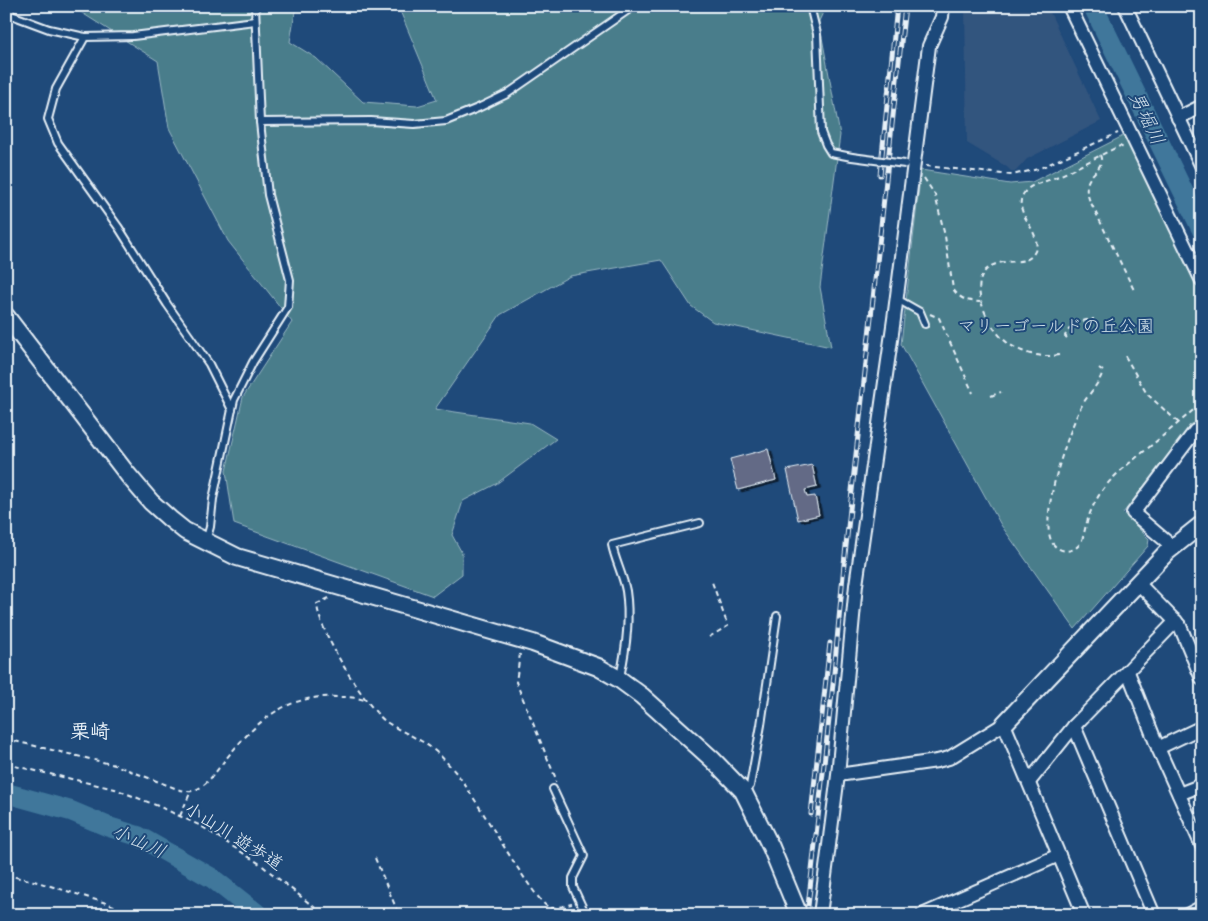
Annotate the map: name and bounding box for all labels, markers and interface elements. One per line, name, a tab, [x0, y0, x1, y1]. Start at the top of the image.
water label: 男堀川	[1124, 87, 1170, 149]
park label: マリーゴールドの丘公園	[958, 315, 1154, 337]
district label: 栗崎	[70, 719, 110, 743]
street label: 小山川 遊歩道	[181, 797, 287, 875]
water label: 小山川	[108, 819, 170, 863]

